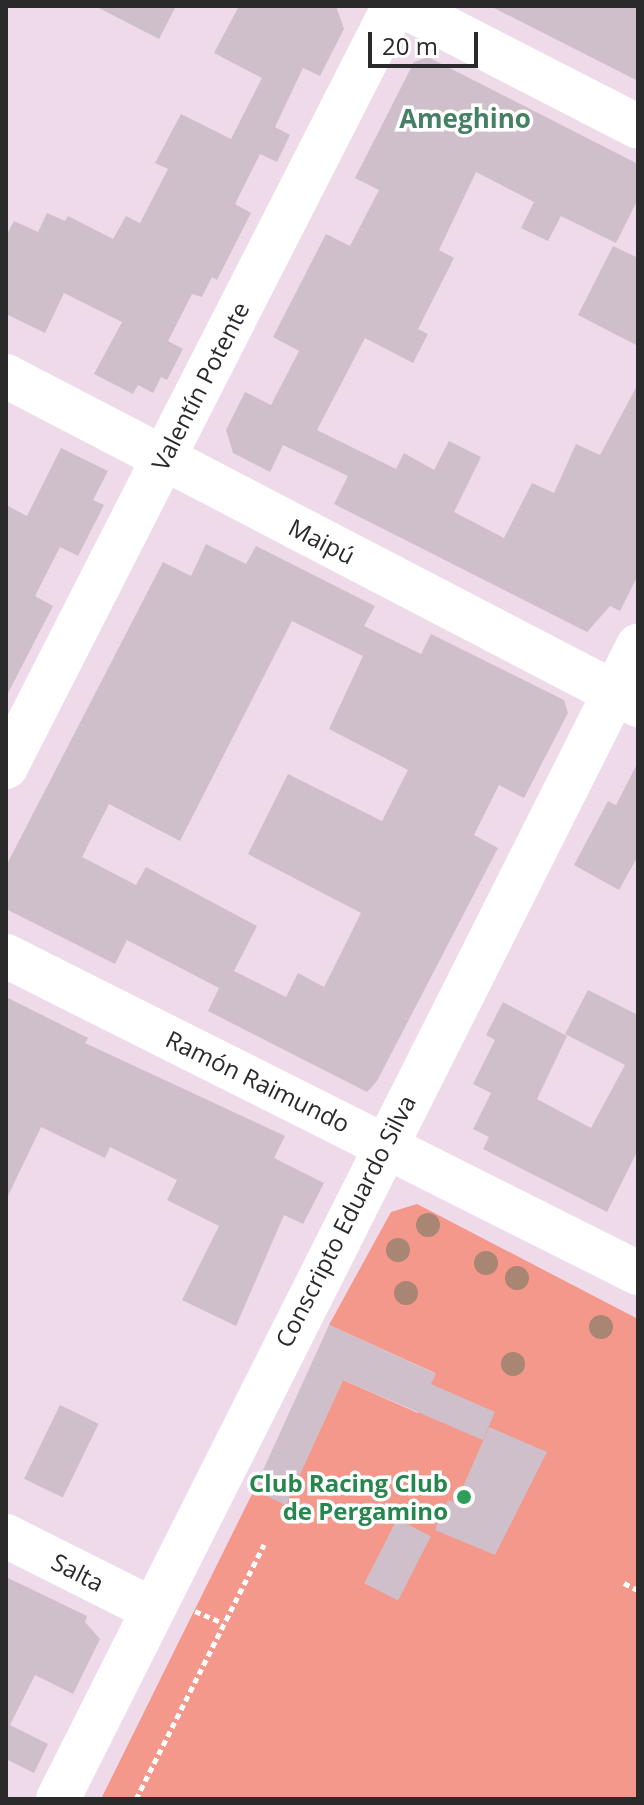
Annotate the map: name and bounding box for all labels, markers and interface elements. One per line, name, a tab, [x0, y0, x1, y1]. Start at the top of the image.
scale bar	[372, 16, 482, 66]
text: 20 m	[382, 29, 438, 62]
district label: Ameghino	[399, 103, 531, 135]
street label: Valentín Potente	[145, 297, 255, 475]
street label: Maipú	[284, 512, 360, 570]
street label: Ramón Raimundo	[161, 1024, 355, 1138]
street label: Conscripto Eduardo Silva	[269, 1090, 421, 1352]
place label: Club Racing Club de Pergamino	[249, 1469, 448, 1525]
marker: Club Racing Club de Pergamino	[455, 1488, 473, 1506]
street label: Salta	[47, 1547, 109, 1597]

